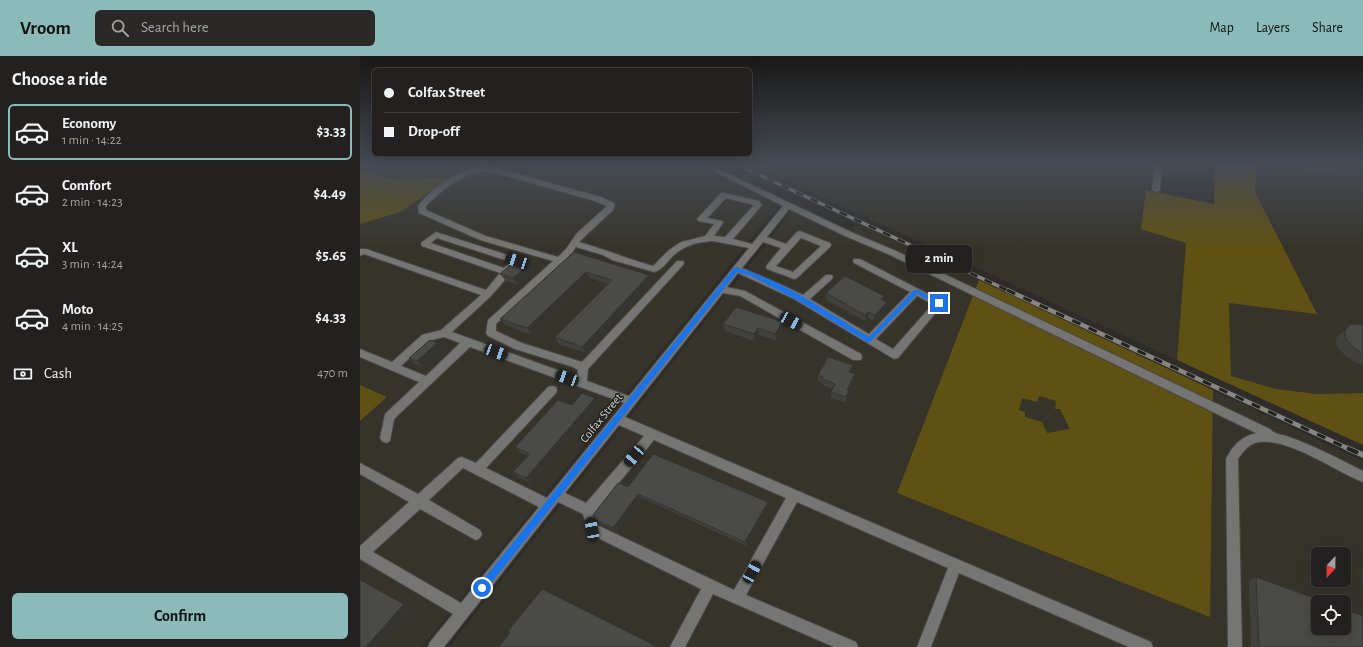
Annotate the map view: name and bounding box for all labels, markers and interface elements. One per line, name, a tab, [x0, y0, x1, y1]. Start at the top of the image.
search box	[95, 10, 375, 46]
icon: search	[109, 17, 131, 39]
text: Vroom	[20, 19, 71, 38]
text: Search here	[141, 20, 209, 35]
text: Map	[1209, 21, 1234, 35]
text: Layers	[1256, 21, 1290, 35]
text: Share	[1312, 21, 1343, 35]
text: Choose a ride	[12, 71, 107, 89]
text: Colfax Street	[408, 85, 485, 100]
icon: car	[14, 114, 50, 150]
text: Economy	[62, 116, 116, 131]
text: $3.33	[316, 124, 346, 139]
text: Drop-off	[408, 124, 460, 139]
text: 1 min · 14:22	[62, 134, 122, 147]
icon: car	[14, 176, 50, 212]
text: Comfort	[62, 178, 111, 193]
text: $4.49	[313, 186, 346, 201]
text: 2 min · 14:23	[62, 196, 123, 209]
icon: car	[14, 238, 50, 274]
text: XL	[62, 240, 78, 255]
callout: 2 min	[906, 245, 972, 273]
text: $5.65	[316, 248, 346, 263]
car	[504, 252, 530, 270]
text: 2 min	[925, 252, 953, 265]
text: 3 min · 14:24	[62, 258, 123, 271]
route end	[930, 294, 948, 312]
icon: car	[14, 300, 50, 336]
text: Moto	[62, 302, 94, 317]
text: $4.33	[315, 310, 346, 325]
car	[778, 310, 804, 332]
text: 4 min · 14:25	[62, 320, 123, 333]
car	[483, 342, 509, 362]
icon: cash	[12, 363, 34, 385]
text: Cash	[44, 366, 72, 381]
text: 470 m	[317, 367, 348, 380]
car	[554, 368, 580, 388]
street label: Colfax Street	[578, 391, 624, 445]
car	[622, 443, 646, 469]
car	[584, 516, 600, 542]
north arrow	[1311, 547, 1351, 587]
map controls	[1311, 547, 1351, 635]
car	[741, 559, 763, 585]
route start	[473, 579, 491, 597]
button: Confirm	[12, 593, 348, 639]
button: locate	[1311, 595, 1351, 635]

